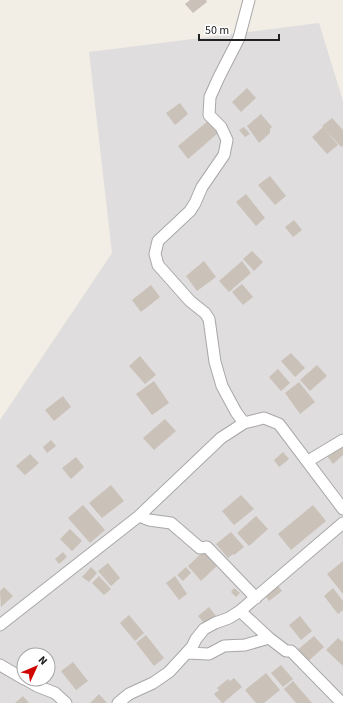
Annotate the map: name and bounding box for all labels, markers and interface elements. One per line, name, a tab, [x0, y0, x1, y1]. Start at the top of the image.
scale bar	[199, 16, 279, 42]
text: 50 m	[205, 22, 229, 39]
north arrow	[16, 647, 56, 687]
text: N	[35, 653, 51, 668]

